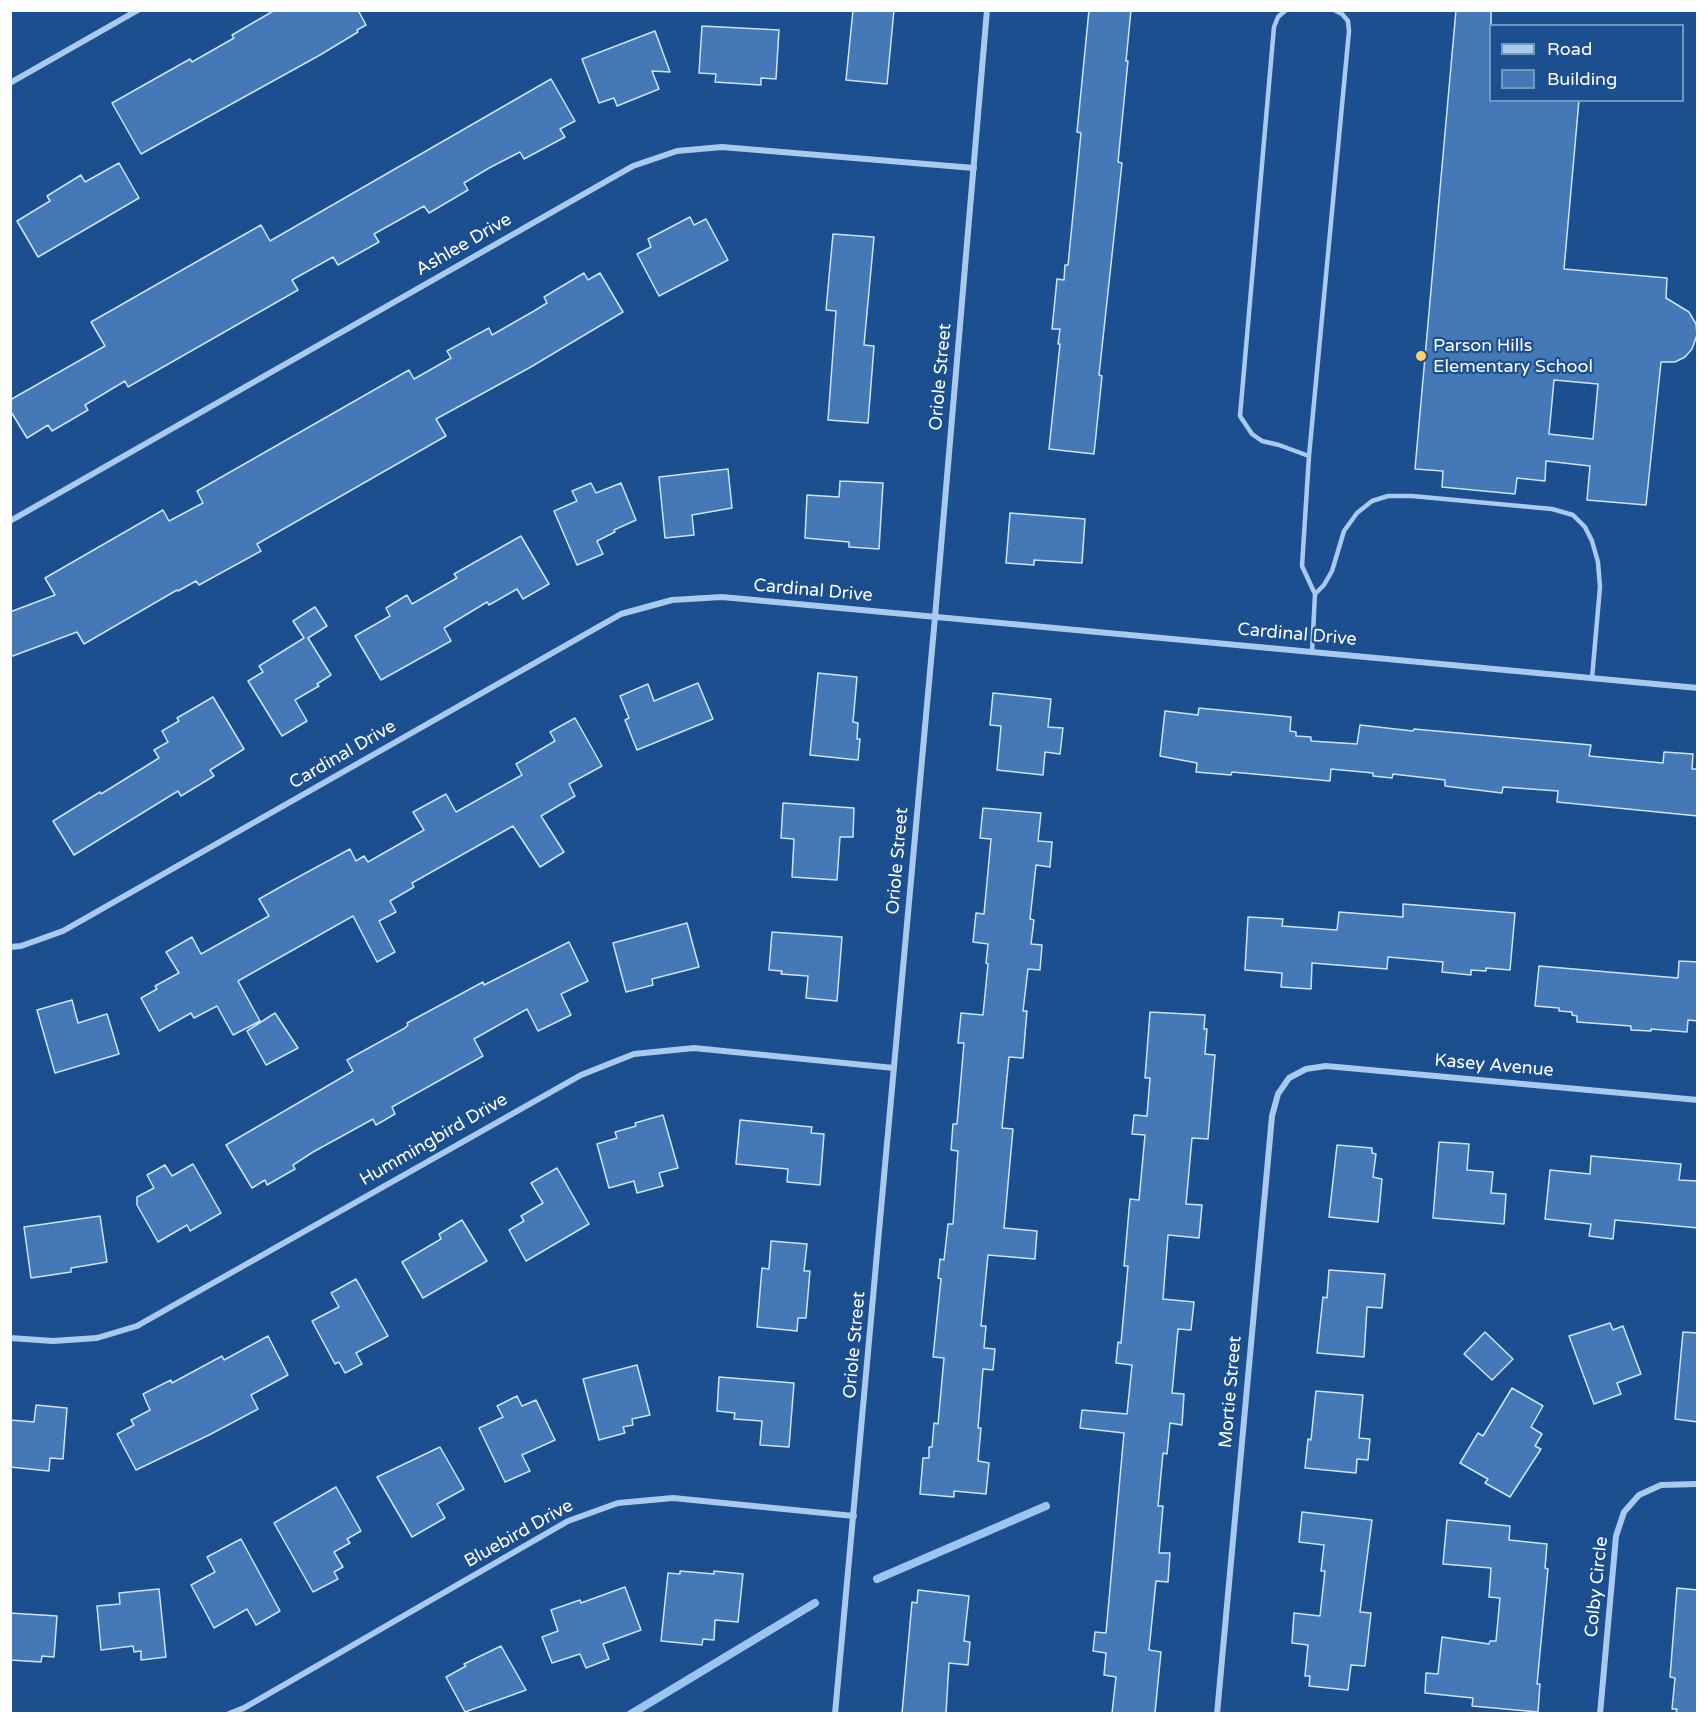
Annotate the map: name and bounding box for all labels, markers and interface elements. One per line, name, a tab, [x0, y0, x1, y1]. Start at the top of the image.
legend	[1489, 24, 1684, 102]
text: Road	[1547, 38, 1592, 60]
text: Building	[1547, 68, 1617, 90]
street label: Ashlee Drive	[412, 209, 516, 281]
street label: Oriole Street	[926, 322, 956, 432]
place label: Parson Hills Elementary School	[1433, 335, 1593, 378]
marker: Parson Hills Elementary School	[1414, 349, 1428, 363]
street label: Cardinal Drive	[752, 575, 874, 607]
street label: Cardinal Drive	[1236, 619, 1358, 651]
street label: Cardinal Drive	[286, 716, 400, 794]
street label: Oriole Street	[883, 806, 913, 916]
street label: Kasey Avenue	[1433, 1050, 1555, 1082]
street label: Hummingbird Drive	[356, 1089, 512, 1191]
street label: Oriole Street	[840, 1290, 870, 1400]
street label: Mortie Street	[1215, 1335, 1247, 1449]
street label: Bluebird Drive	[461, 1495, 577, 1573]
street label: Colby Circle	[1581, 1536, 1613, 1638]

